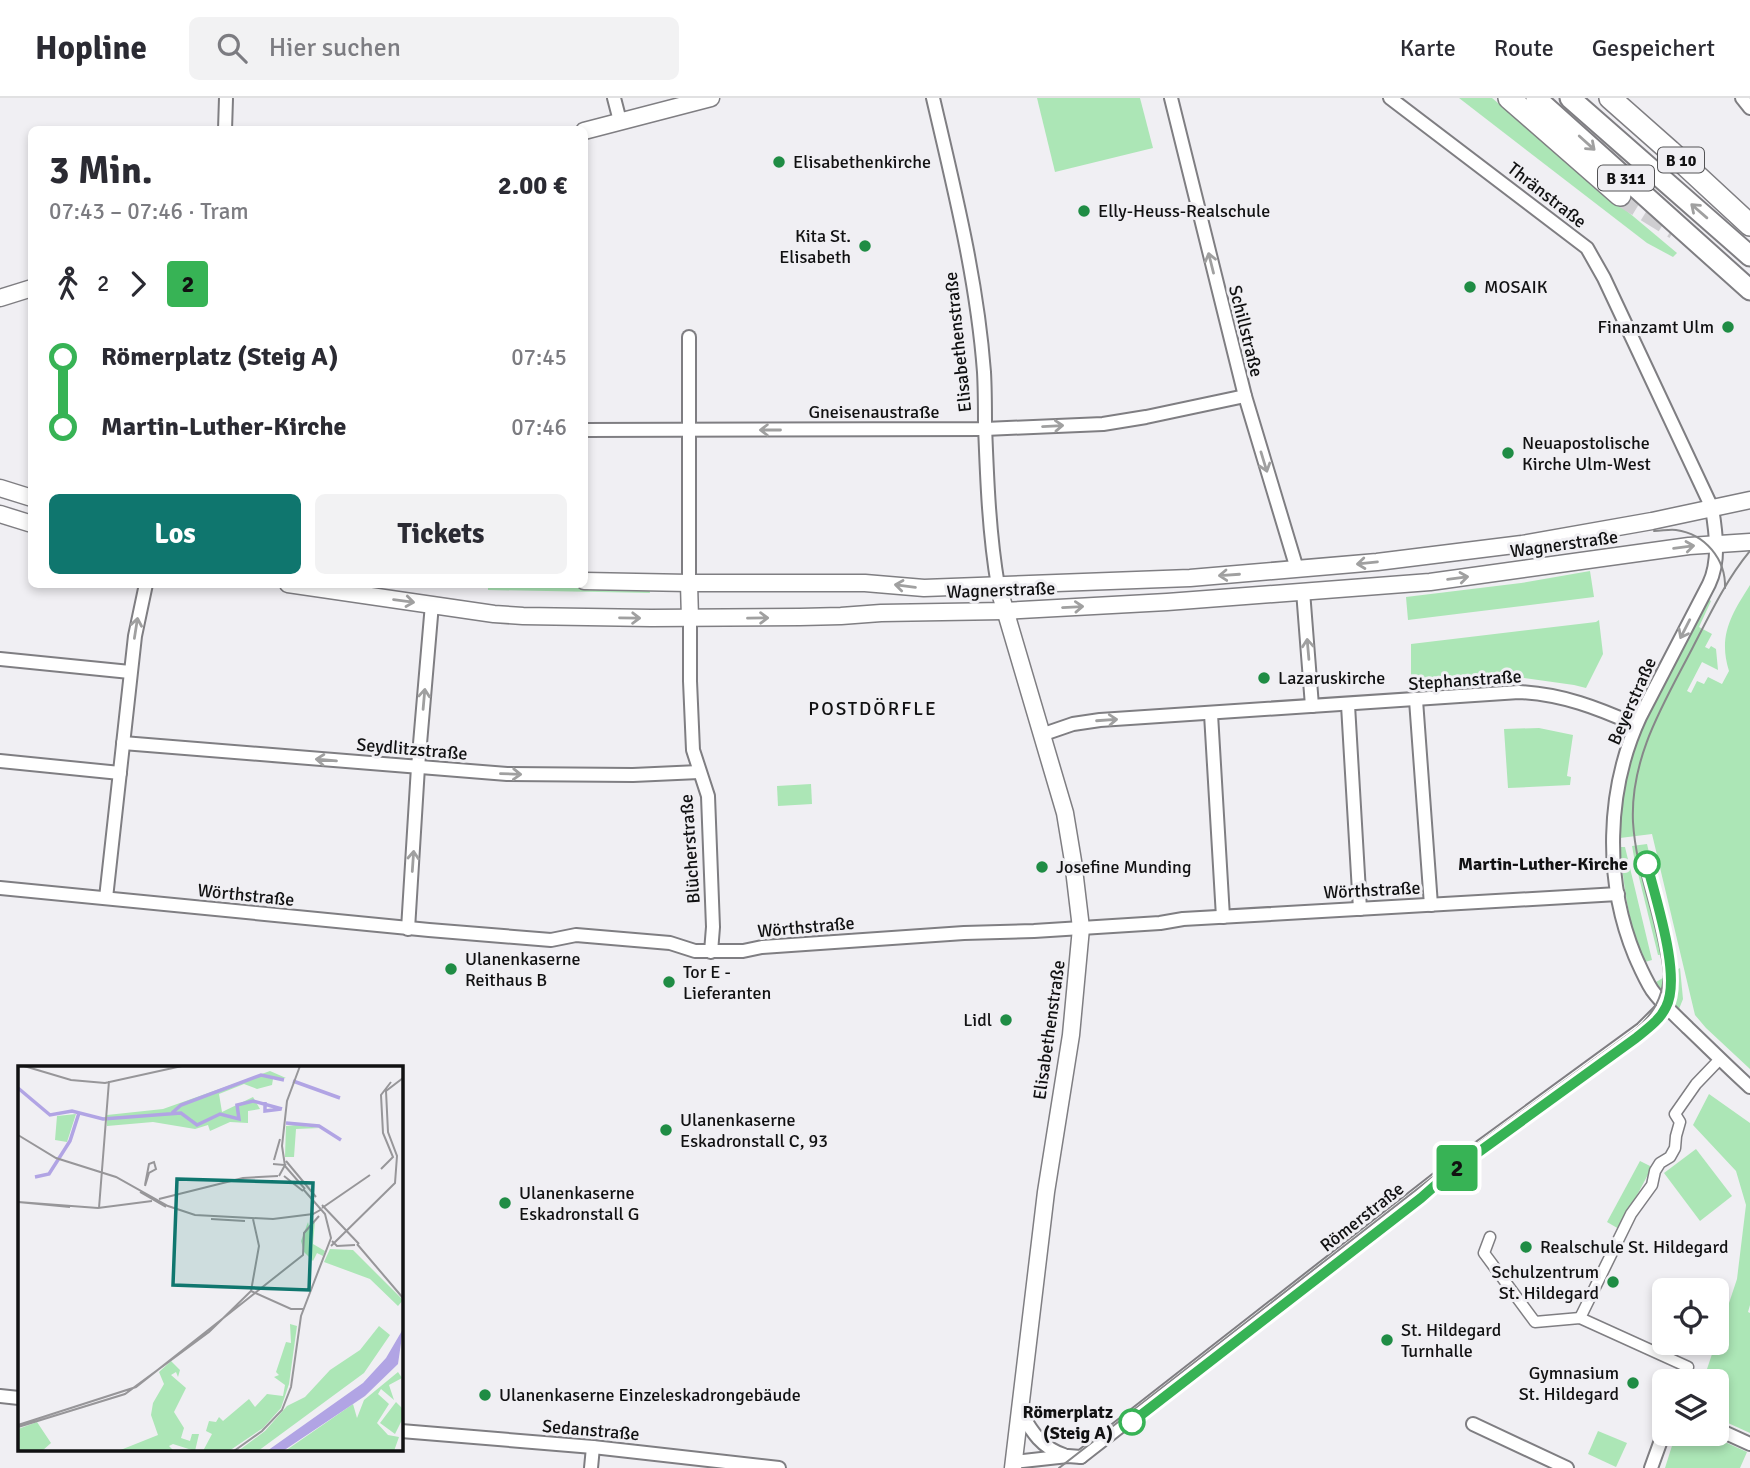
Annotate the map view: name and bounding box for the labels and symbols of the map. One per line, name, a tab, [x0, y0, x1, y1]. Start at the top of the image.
one-way arrow	[1578, 135, 1596, 151]
road number: B 10	[1658, 148, 1704, 172]
place label: Elisabethenkirche	[793, 151, 931, 173]
marker: Elisabethenkirche	[771, 154, 787, 170]
street label: Thränstraße	[1503, 157, 1591, 233]
road number: B 311	[1598, 166, 1654, 190]
place label: Elly-Heuss-Realschule	[1098, 200, 1270, 222]
marker: Elly-Heuss-Realschule	[1076, 203, 1092, 219]
one-way arrow	[1690, 203, 1708, 219]
place label: Kita St. Elisabeth	[779, 225, 851, 268]
marker: Kita St. Elisabeth	[857, 238, 873, 254]
one-way arrow	[1204, 252, 1217, 275]
street label: Elisabethenstraße	[940, 271, 976, 413]
place label: MOSAIK	[1484, 276, 1548, 298]
marker: MOSAIK	[1462, 279, 1478, 295]
street label: Schillstraße	[1224, 283, 1268, 379]
place label: Finanzamt Ulm	[1598, 316, 1714, 338]
marker: Finanzamt Ulm	[1720, 319, 1736, 335]
street label: Gneisenaustraße	[808, 401, 940, 423]
one-way arrow	[1042, 419, 1065, 432]
one-way arrow	[759, 423, 782, 437]
place label: Neuapostolische Kirche Ulm-West	[1522, 432, 1651, 475]
marker: Neuapostolische Kirche Ulm-West	[1500, 445, 1516, 461]
one-way arrow	[1259, 450, 1272, 472]
street label: Wagnerstraße	[1509, 526, 1619, 562]
one-way arrow	[1672, 540, 1694, 553]
one-way arrow	[1356, 556, 1379, 569]
one-way arrow	[1218, 569, 1241, 582]
one-way arrow	[1446, 572, 1469, 585]
street label: Wagnerstraße	[946, 577, 1056, 603]
one-way arrow	[894, 579, 917, 592]
one-way arrow	[392, 595, 414, 608]
one-way arrow	[1061, 600, 1084, 613]
one-way arrow	[618, 611, 641, 625]
one-way arrow	[746, 611, 769, 625]
one-way arrow	[130, 617, 143, 640]
one-way arrow	[1678, 619, 1692, 639]
one-way arrow	[1301, 638, 1314, 661]
street label: Beyerstraße	[1603, 654, 1661, 748]
street label: Stephanstraße	[1408, 665, 1522, 695]
place label: Lazaruskirche	[1278, 667, 1385, 689]
marker: Lazaruskirche	[1256, 670, 1272, 686]
one-way arrow	[418, 688, 431, 711]
district label: POSTDÖRFLE	[808, 697, 938, 721]
one-way arrow	[1096, 713, 1118, 726]
street label: Seydlitzstraße	[356, 733, 468, 765]
one-way arrow	[315, 753, 338, 766]
one-way arrow	[499, 767, 522, 780]
street label: Blücherstraße	[675, 793, 705, 905]
one-way arrow	[406, 849, 419, 872]
marker: Martin-Luther-Kirche	[1634, 851, 1660, 877]
place label: Martin-Luther-Kirche	[1458, 853, 1628, 875]
place label: Josefine Munding	[1056, 856, 1191, 878]
marker: Josefine Munding	[1034, 859, 1050, 875]
street label: Wörthstraße	[1323, 876, 1421, 904]
street label: Wörthstraße	[197, 879, 295, 911]
street label: Wörthstraße	[757, 912, 855, 942]
place label: Ulanenkaserne Reithaus B	[465, 948, 581, 991]
street label: Elisabethenstraße	[1028, 959, 1070, 1101]
marker: Ulanenkaserne Reithaus B	[443, 961, 459, 977]
place label: Tor E - Lieferanten	[683, 961, 771, 1004]
marker: Tor E - Lieferanten	[661, 974, 677, 990]
place label: Lidl	[963, 1009, 992, 1031]
marker: Lidl	[998, 1012, 1014, 1028]
inset map	[18, 1066, 402, 1450]
place label: Ulanenkaserne Eskadronstall C, 93	[680, 1109, 828, 1152]
marker: Ulanenkaserne Eskadronstall C, 93	[658, 1122, 674, 1138]
line badge: 2	[1434, 1145, 1480, 1191]
street label: Römerstraße	[1316, 1178, 1408, 1256]
place label: Ulanenkaserne Eskadronstall G	[519, 1182, 639, 1225]
marker: Ulanenkaserne Eskadronstall G	[497, 1195, 513, 1211]
place label: Realschule St. Hildegard	[1540, 1236, 1728, 1258]
marker: Realschule St. Hildegard	[1518, 1239, 1534, 1255]
place label: Schulzentrum St. Hildegard	[1492, 1261, 1599, 1304]
marker: Schulzentrum St. Hildegard	[1605, 1274, 1621, 1290]
place label: St. Hildegard Turnhalle	[1401, 1319, 1501, 1362]
marker: St. Hildegard Turnhalle	[1379, 1332, 1395, 1348]
place label: Gymnasium St. Hildegard	[1519, 1362, 1619, 1405]
marker: Gymnasium St. Hildegard	[1625, 1375, 1641, 1391]
place label: Ulanenkaserne Einzeleskadrongebäude	[499, 1384, 801, 1406]
marker: Ulanenkaserne Einzeleskadrongebäude	[477, 1387, 493, 1403]
place label: Römerplatz (Steig A)	[1023, 1401, 1113, 1444]
marker: Römerplatz (Steig A)	[1119, 1409, 1145, 1435]
street label: Sedanstraße	[541, 1415, 641, 1445]

